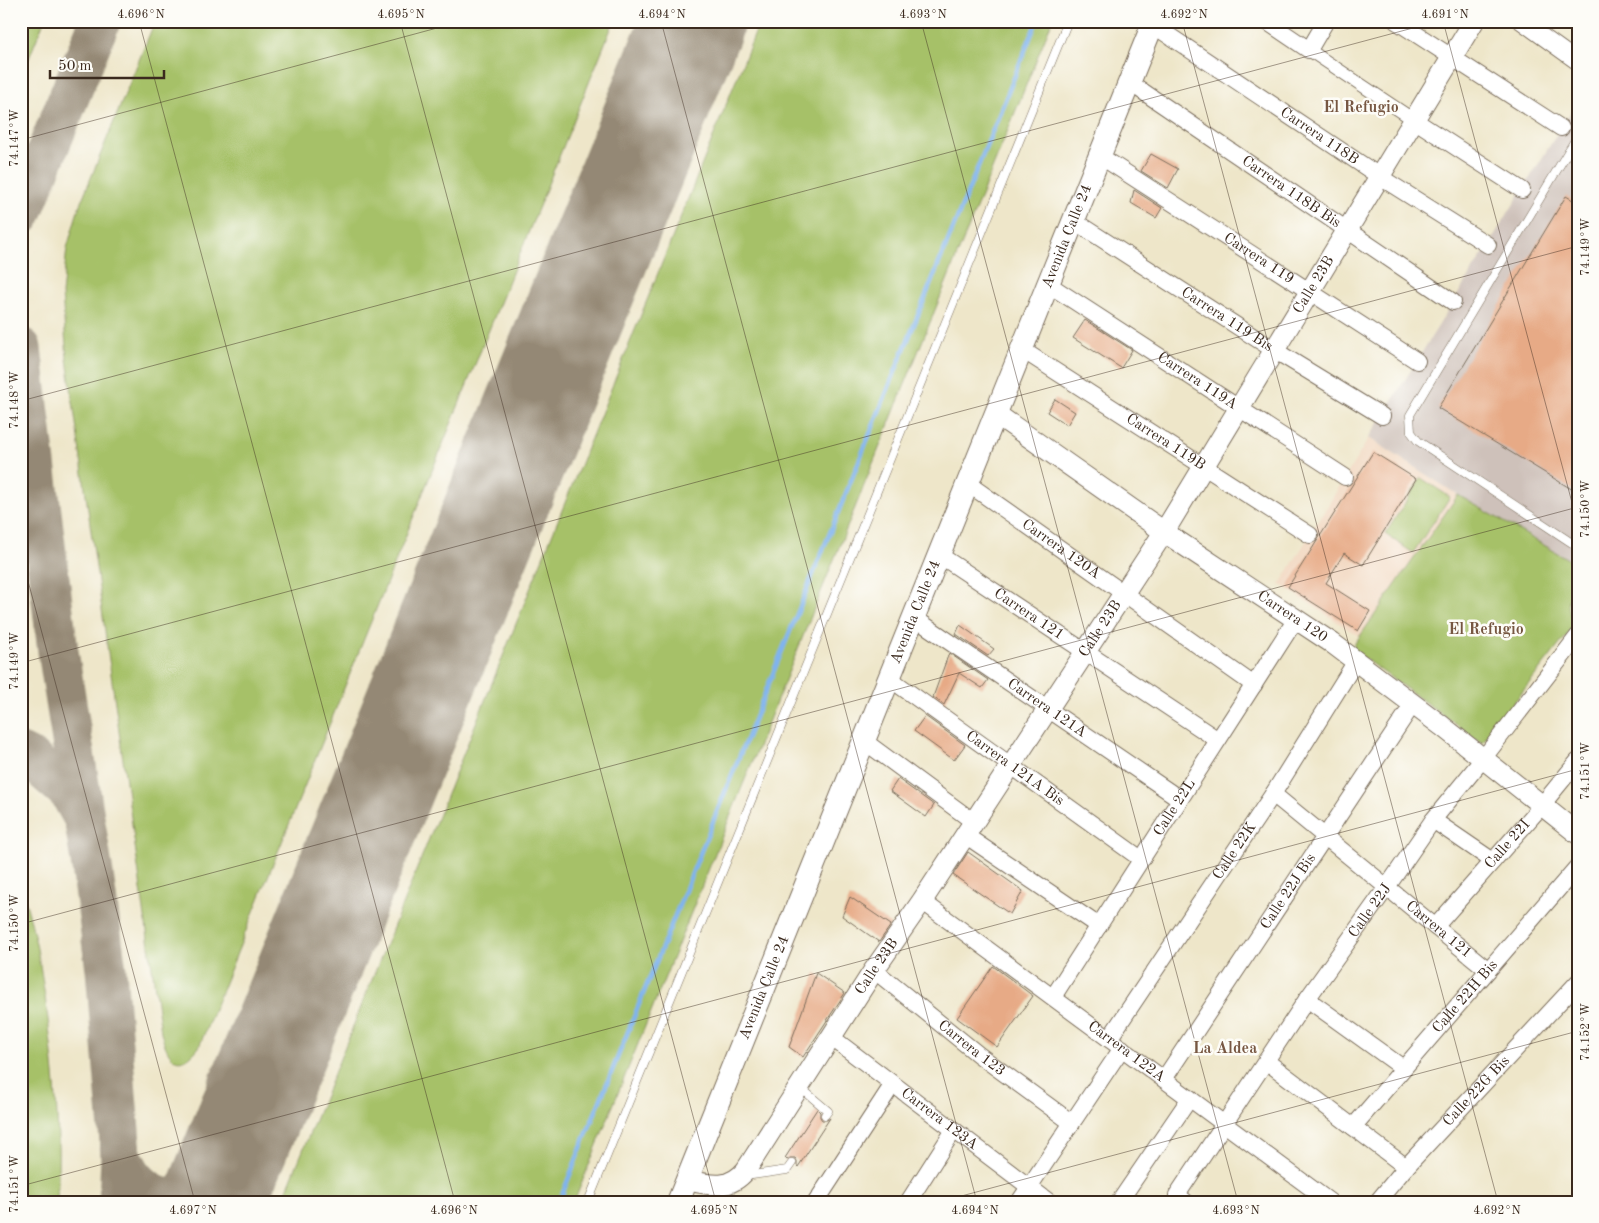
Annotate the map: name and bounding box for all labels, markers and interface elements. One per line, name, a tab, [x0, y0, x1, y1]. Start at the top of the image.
text: 4.695°N	[377, 8, 425, 21]
text: 4.696°N	[117, 9, 165, 21]
text: 4.694°N	[638, 9, 686, 21]
text: 4.693°N	[899, 9, 947, 21]
text: 4.692°N	[1160, 9, 1208, 21]
text: 4.691°N	[1421, 9, 1469, 21]
scale bar	[50, 48, 164, 80]
text: 50 m	[58, 59, 92, 74]
district label: El Refugio	[1323, 100, 1399, 116]
street label: Carrera 118B	[1277, 105, 1361, 168]
text: 74.147°W	[9, 109, 21, 167]
street label: Carrera 118B Bis	[1239, 153, 1343, 231]
street label: Avenida Calle 24	[1040, 182, 1095, 290]
text: 74.149°W	[1580, 218, 1592, 276]
street label: Carrera 119	[1221, 230, 1297, 287]
street label: Calle 23B	[1291, 253, 1337, 316]
street label: Carrera 119 Bis	[1178, 285, 1275, 355]
street label: Carrera 119A	[1155, 350, 1240, 413]
text: 74.148°W	[9, 371, 21, 429]
street label: Carrera 119B	[1123, 411, 1208, 473]
text: 74.150°W	[1579, 480, 1592, 538]
street label: Carrera 120A	[1019, 517, 1103, 582]
street label: Avenida Calle 24	[888, 558, 943, 666]
street label: Carrera 121	[991, 586, 1067, 643]
street label: Carrera 120	[1254, 588, 1330, 645]
street label: Calle 23B	[1076, 598, 1124, 660]
district label: El Refugio	[1448, 622, 1524, 638]
text: 74.149°W	[9, 632, 21, 690]
street label: Carrera 121A	[1005, 676, 1090, 741]
street label: Carrera 121A Bis	[963, 728, 1067, 809]
text: 74.151°W	[1579, 742, 1592, 800]
street label: Calle 22L	[1151, 777, 1198, 839]
street label: Calle 22I	[1482, 817, 1533, 872]
street label: Calle 22K	[1210, 820, 1259, 883]
street label: Calle 22J Bis	[1258, 851, 1319, 932]
street label: Calle 22J	[1346, 881, 1394, 940]
text: 74.150°W	[8, 894, 21, 952]
street label: Carrera 121	[1403, 898, 1475, 961]
street label: Avenida Calle 24	[737, 934, 792, 1042]
street label: Calle 23B	[853, 936, 901, 997]
street label: Calle 22H Bis	[1430, 957, 1501, 1036]
text: 74.152°W	[1579, 1003, 1592, 1061]
street label: Carrera 123	[935, 1017, 1008, 1079]
street label: Carrera 122A	[1085, 1018, 1168, 1085]
district label: La Aldea	[1193, 1041, 1257, 1057]
street label: Calle 22G Bis	[1440, 1053, 1513, 1129]
street label: Carrera 123A	[898, 1085, 981, 1153]
text: 74.151°W	[8, 1155, 21, 1213]
text: 4.695°N	[690, 1204, 738, 1217]
text: 4.697°N	[169, 1205, 217, 1217]
text: 4.696°N	[430, 1205, 478, 1217]
text: 4.694°N	[951, 1205, 999, 1217]
text: 4.693°N	[1212, 1205, 1260, 1217]
text: 4.692°N	[1473, 1205, 1521, 1217]

